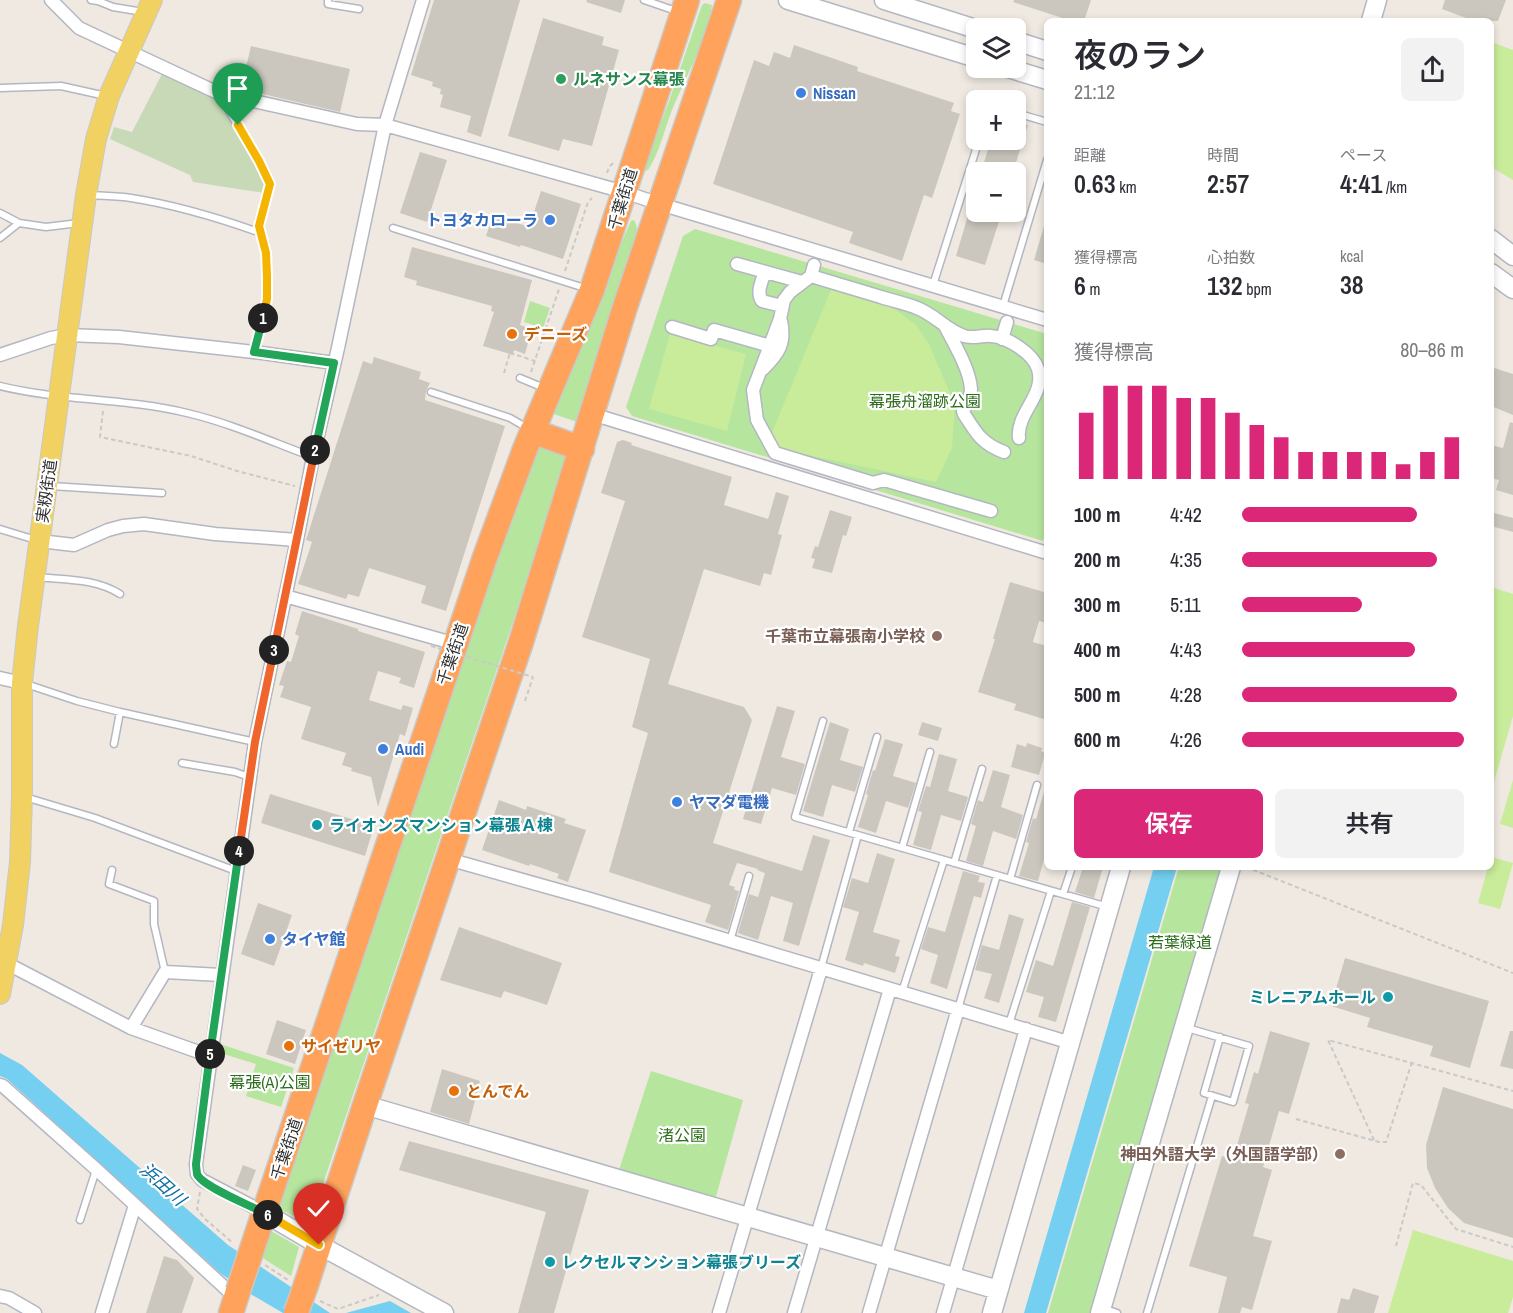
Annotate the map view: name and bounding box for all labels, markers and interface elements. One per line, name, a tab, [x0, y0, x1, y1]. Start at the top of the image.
map controls	[966, 18, 1026, 222]
button: layers	[966, 18, 1026, 78]
text: 夜のラン	[1074, 33, 1206, 77]
button: share	[1401, 38, 1464, 101]
pin	[212, 63, 263, 125]
place label: ルネサンス幕張	[573, 68, 685, 90]
icon: arrive	[221, 72, 254, 105]
marker: ルネサンス幕張	[554, 72, 568, 86]
text: 21:12	[1074, 78, 1115, 105]
place label: Nissan	[813, 82, 856, 104]
marker: Nissan	[794, 86, 808, 100]
button: +	[966, 90, 1026, 150]
text: 距離	[1074, 144, 1106, 166]
text: 時間	[1207, 144, 1239, 166]
text: ペース	[1340, 144, 1387, 166]
button: −	[966, 162, 1026, 222]
street label: 千葉街道	[602, 165, 642, 233]
text: 0.63	[1074, 166, 1116, 201]
text: 2:57	[1207, 166, 1249, 201]
text: 4:41	[1340, 166, 1382, 201]
text: km	[1116, 176, 1137, 198]
text: /km	[1382, 176, 1407, 198]
place label: トヨタカローラ	[426, 209, 538, 231]
marker: トヨタカローラ	[543, 213, 557, 227]
text: kcal	[1340, 245, 1363, 267]
text: 獲得標高	[1074, 246, 1138, 268]
text: 心拍数	[1207, 246, 1255, 268]
text: 38	[1340, 267, 1364, 302]
text: 6	[1074, 268, 1086, 303]
text: 132	[1207, 268, 1243, 303]
text: m	[1086, 278, 1100, 300]
text: bpm	[1243, 278, 1272, 300]
pin: 1	[248, 303, 278, 333]
text: 1	[259, 307, 267, 329]
place label: デニーズ	[524, 323, 587, 345]
marker: デニーズ	[505, 327, 519, 341]
text: 80–86 m	[1400, 336, 1464, 363]
text: 獲得標高	[1074, 338, 1154, 365]
park label: 幕張舟溜跡公園	[869, 390, 981, 412]
pin: 2	[300, 435, 330, 465]
text: 2	[311, 439, 319, 461]
street label: 実籾街道	[31, 458, 61, 524]
text: 100 m	[1074, 501, 1121, 528]
text: 4:42	[1170, 501, 1202, 528]
text: 200 m	[1074, 546, 1121, 573]
text: 4:35	[1170, 546, 1202, 573]
text: 300 m	[1074, 591, 1121, 618]
text: 5:11	[1170, 591, 1201, 618]
street label: 千葉街道	[431, 620, 473, 688]
place label: 千葉市立幕張南小学校	[765, 625, 925, 647]
marker: 千葉市立幕張南小学校	[930, 629, 944, 643]
pin: 3	[259, 635, 289, 665]
text: 400 m	[1074, 636, 1121, 663]
text: 4:43	[1170, 636, 1202, 663]
text: 3	[270, 639, 278, 661]
text: 500 m	[1074, 681, 1121, 708]
text: 4:28	[1170, 681, 1202, 708]
text: 600 m	[1074, 726, 1121, 753]
text: 4:26	[1170, 726, 1202, 753]
place label: Audi	[395, 738, 424, 760]
marker: Audi	[376, 742, 390, 756]
button: 保存	[1074, 789, 1263, 858]
button: 共有	[1275, 789, 1464, 858]
place label: ヤマダ電機	[689, 791, 769, 813]
marker: ヤマダ電機	[670, 795, 684, 809]
place label: ライオンズマンション幕張Ａ棟	[329, 814, 553, 836]
marker: ライオンズマンション幕張Ａ棟	[310, 818, 324, 832]
pin: 4	[224, 836, 254, 866]
text: 4	[235, 840, 243, 862]
place label: タイヤ館	[282, 928, 346, 950]
park label: 若葉緑道	[1148, 931, 1212, 953]
marker: タイヤ館	[263, 932, 277, 946]
place label: ミレニアムホール	[1249, 986, 1376, 1008]
marker: ミレニアムホール	[1381, 990, 1395, 1004]
place label: サイゼリヤ	[301, 1035, 381, 1057]
pin: 5	[195, 1039, 225, 1069]
marker: サイゼリヤ	[282, 1039, 296, 1053]
text: 5	[206, 1043, 214, 1065]
park label: 幕張(A)公園	[229, 1071, 311, 1093]
place label: とんでん	[466, 1080, 529, 1102]
marker: とんでん	[447, 1084, 461, 1098]
street label: 千葉街道	[265, 1115, 307, 1183]
park label: 渚公園	[658, 1124, 706, 1146]
place label: 神田外語大学（外国語学部）	[1120, 1143, 1328, 1165]
marker: 神田外語大学（外国語学部）	[1333, 1147, 1347, 1161]
water label: 浜田川	[135, 1157, 193, 1213]
pin	[293, 1183, 344, 1245]
icon: check	[302, 1192, 335, 1225]
pin: 6	[253, 1200, 283, 1230]
text: 6	[264, 1204, 272, 1226]
place label: レクセルマンション幕張ブリーズ	[562, 1251, 801, 1273]
marker: レクセルマンション幕張ブリーズ	[543, 1255, 557, 1269]

